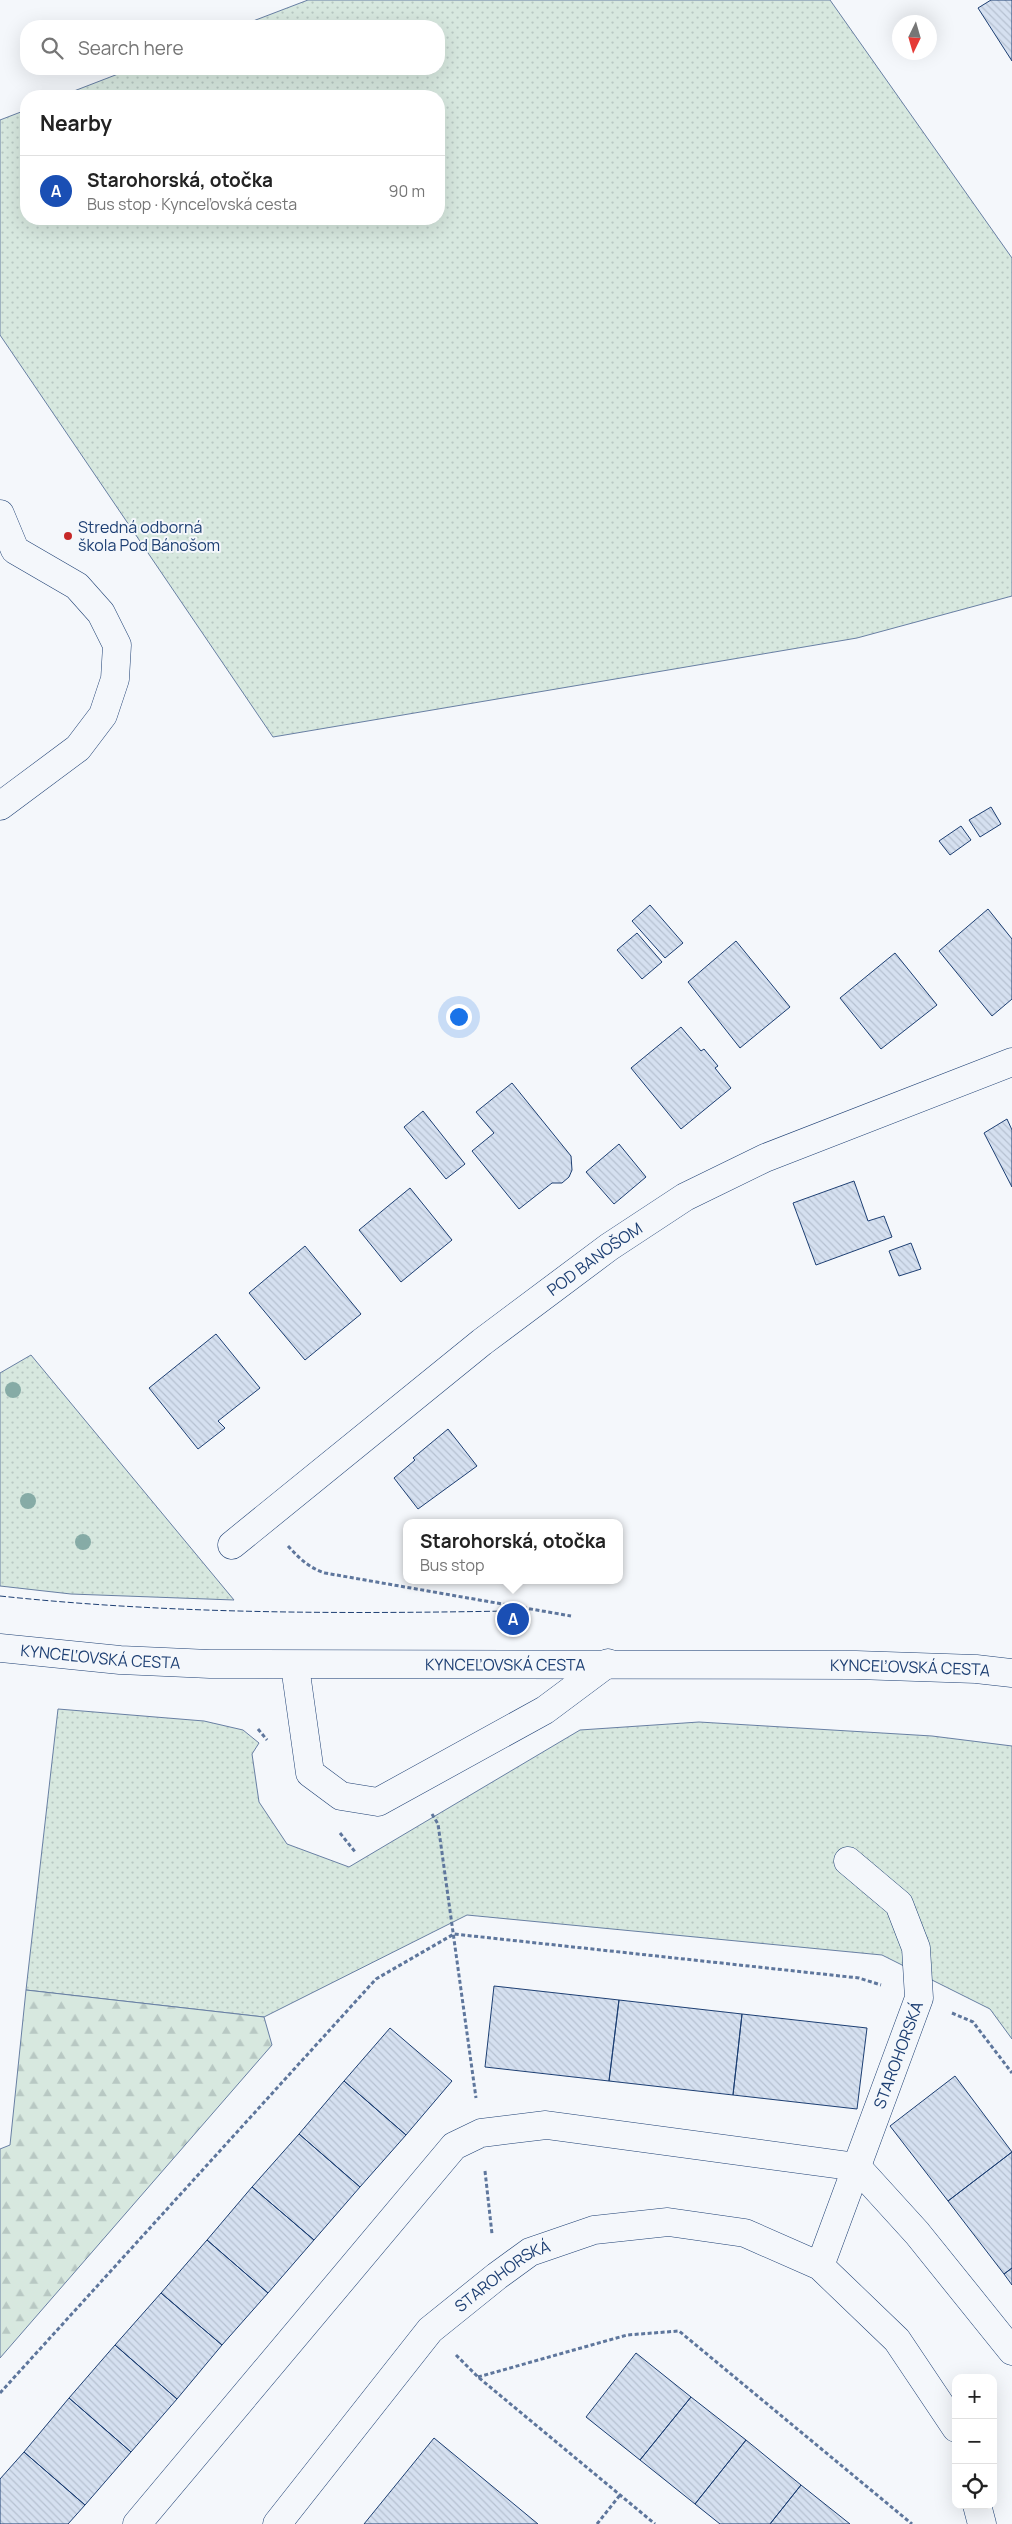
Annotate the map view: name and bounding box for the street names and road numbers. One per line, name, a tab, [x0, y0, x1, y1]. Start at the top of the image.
street label: POD BANOŠOM	[542, 1217, 647, 1301]
street label: KYNCEĽOVSKÁ CESTA	[20, 1639, 181, 1674]
street label: KYNCEĽOVSKÁ CESTA	[425, 1653, 586, 1676]
street label: KYNCEĽOVSKÁ CESTA	[830, 1654, 992, 1682]
street label: STAROHORSKÁ	[868, 1998, 928, 2112]
street label: STAROHORSKÁ	[450, 2235, 553, 2317]

